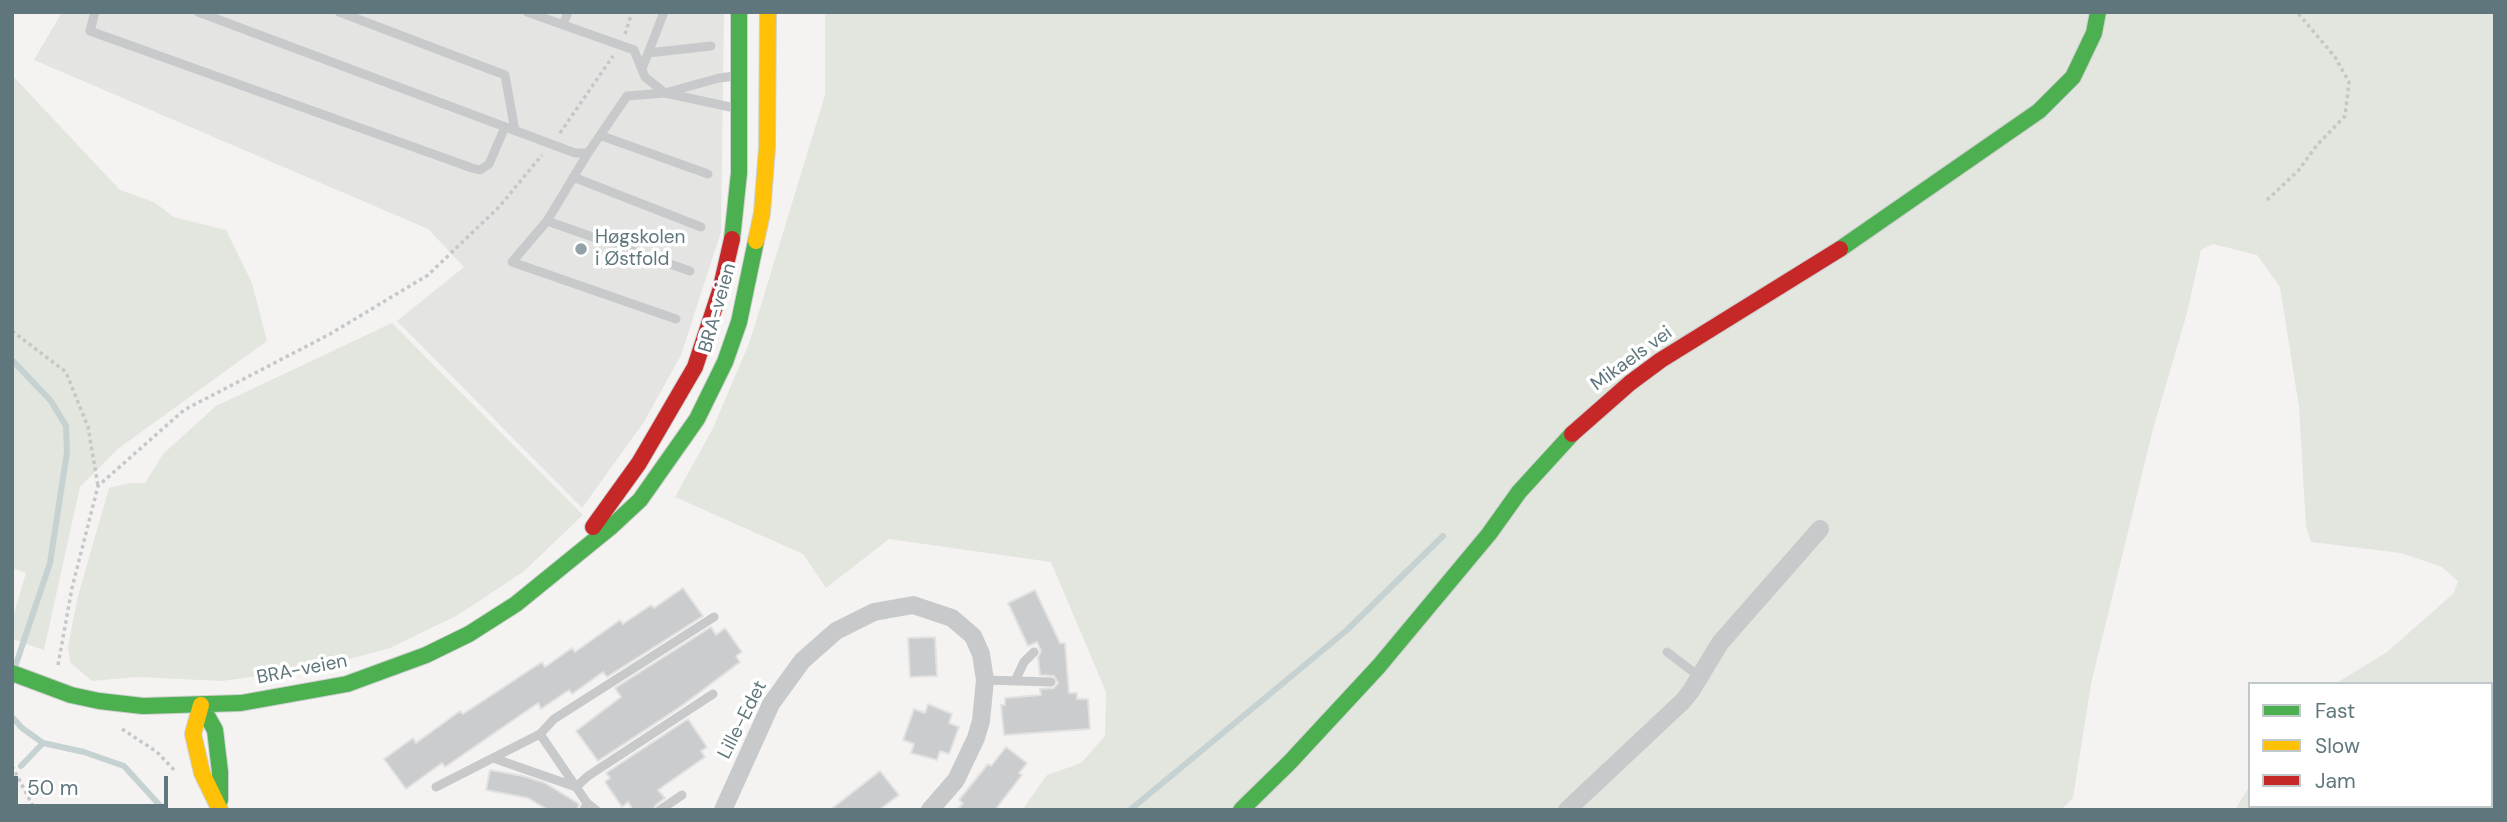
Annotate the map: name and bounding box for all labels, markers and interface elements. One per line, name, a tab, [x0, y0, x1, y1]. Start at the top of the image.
place label: Høgskolen i Østfold	[595, 227, 686, 271]
marker: Høgskolen i Østfold	[573, 241, 589, 257]
street label: BRA-veien	[694, 261, 742, 355]
street label: Mikaels vei	[1587, 322, 1677, 396]
street label: BRA-veien	[255, 650, 349, 690]
street label: Lille-Edet	[714, 677, 772, 763]
legend	[2248, 682, 2493, 808]
text: Fast	[2315, 697, 2355, 725]
text: Slow	[2315, 732, 2360, 760]
scale bar	[18, 762, 172, 806]
text: Jam	[2315, 767, 2356, 795]
text: 50 m	[27, 774, 78, 802]

